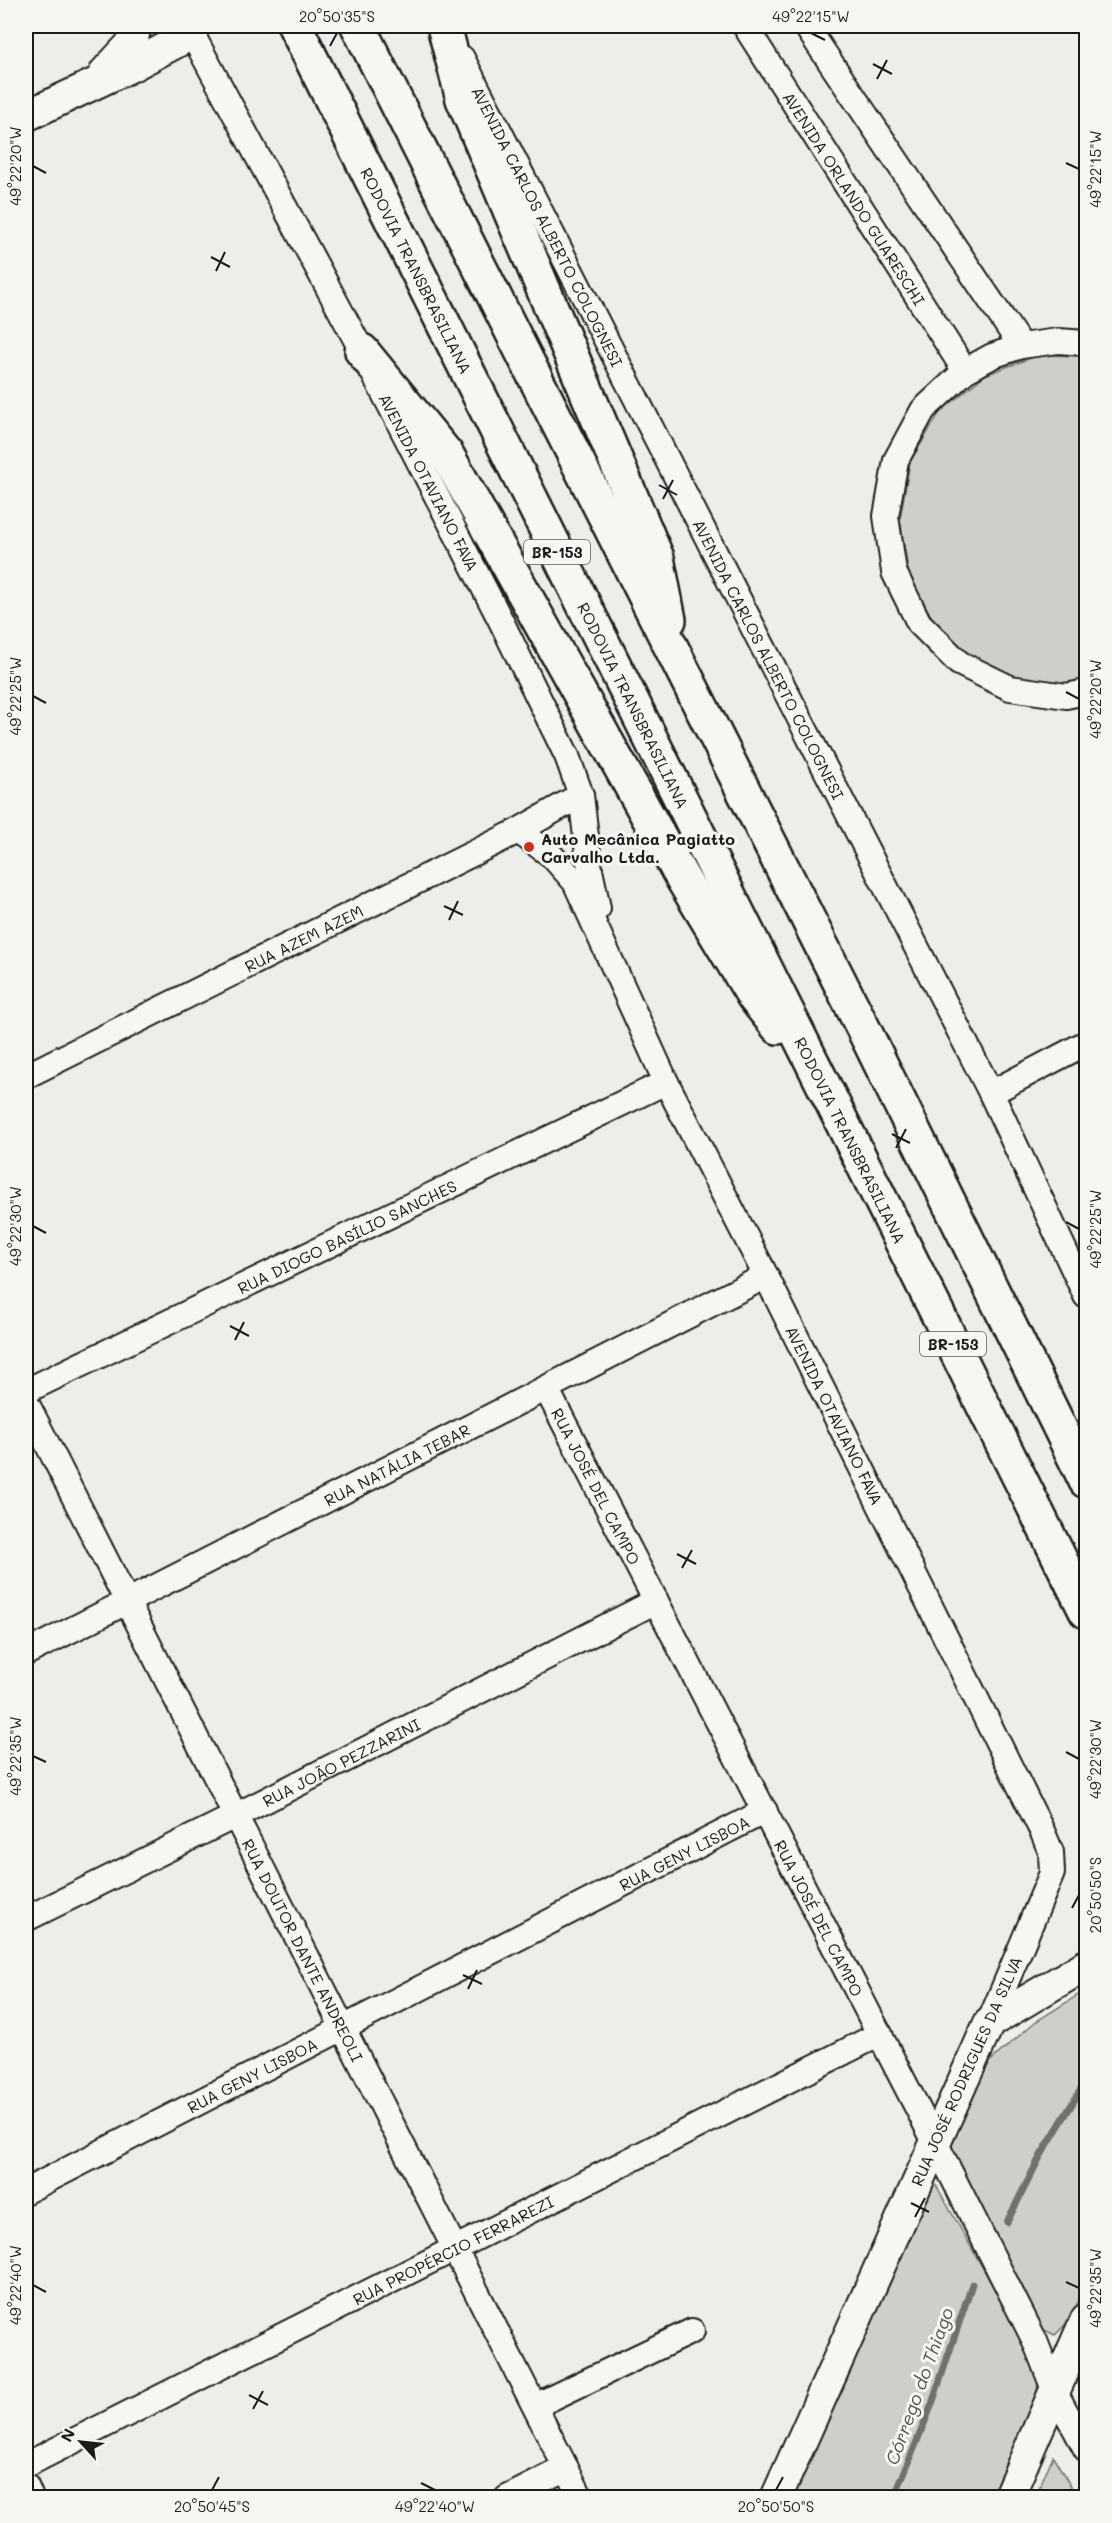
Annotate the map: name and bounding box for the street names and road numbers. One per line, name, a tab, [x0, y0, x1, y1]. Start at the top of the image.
street label: AVENIDA CARLOS ALBERTO COLOGNESI	[468, 83, 628, 370]
street label: AVENIDA ORLANDO GUARESCHI	[779, 87, 931, 309]
street label: RODOVIA TRANSBRASILIANA	[357, 164, 477, 377]
street label: AVENIDA OTAVIANO FAVA	[375, 389, 484, 574]
street label: AVENIDA CARLOS ALBERTO COLOGNESI	[689, 515, 850, 803]
road number: BR-153	[524, 540, 590, 564]
street label: RODOVIA TRANSBRASILIANA	[574, 598, 694, 812]
street label: RUA AZEM AZEM	[241, 899, 366, 976]
street label: RODOVIA TRANSBRASILIANA	[791, 1033, 911, 1247]
street label: RUA DIOGO BASÍLIO SANCHES	[234, 1174, 460, 1298]
street label: AVENIDA OTAVIANO FAVA	[782, 1322, 888, 1508]
road number: BR-153	[920, 1332, 986, 1356]
street label: RUA JOSÉ DEL CAMPO	[547, 1404, 646, 1568]
street label: RUA NATÁLIA TEBAR	[320, 1418, 473, 1510]
street label: RUA JOÃO PEZZARINI	[259, 1713, 423, 1811]
street label: RUA GENY LISBOA	[615, 1810, 753, 1895]
street label: RUA DOUTOR DANTE ANDREOLI	[238, 1835, 369, 2065]
street label: RUA JOSÉ DEL CAMPO	[770, 1836, 868, 2000]
street label: RUA JOSÉ RODRIGUES DA SILVA	[906, 1953, 1026, 2189]
street label: RUA GENY LISBOA	[183, 2033, 321, 2117]
street label: RUA PROPÉRCIO FERRAREZI	[349, 2190, 557, 2309]

